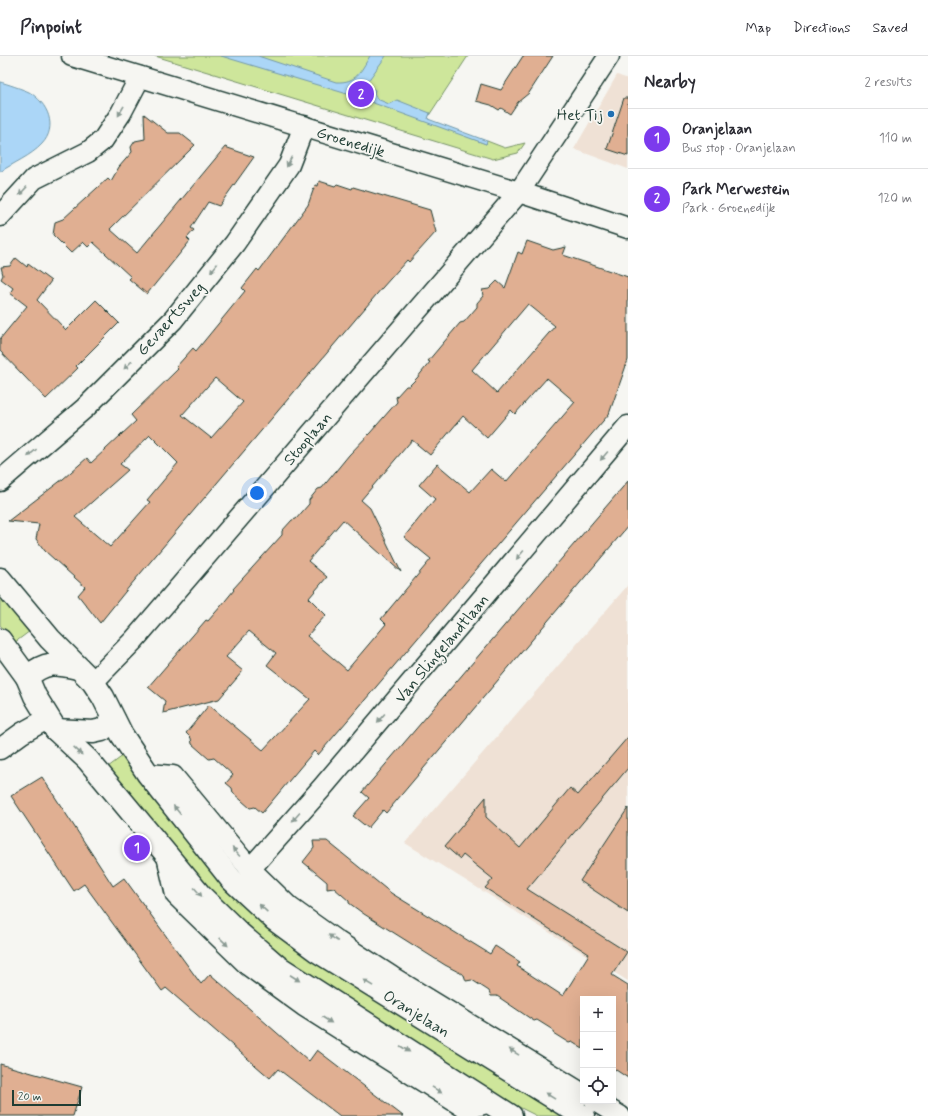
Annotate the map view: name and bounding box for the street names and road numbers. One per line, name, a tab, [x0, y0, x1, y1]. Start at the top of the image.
street label: Groenedijk	[314, 122, 387, 163]
street label: Gevaertsweg	[132, 277, 210, 360]
street label: Stooplaan	[279, 408, 337, 470]
street label: Van Slingelandtlaan	[390, 590, 495, 709]
street label: Oranjelaan	[379, 986, 453, 1043]

